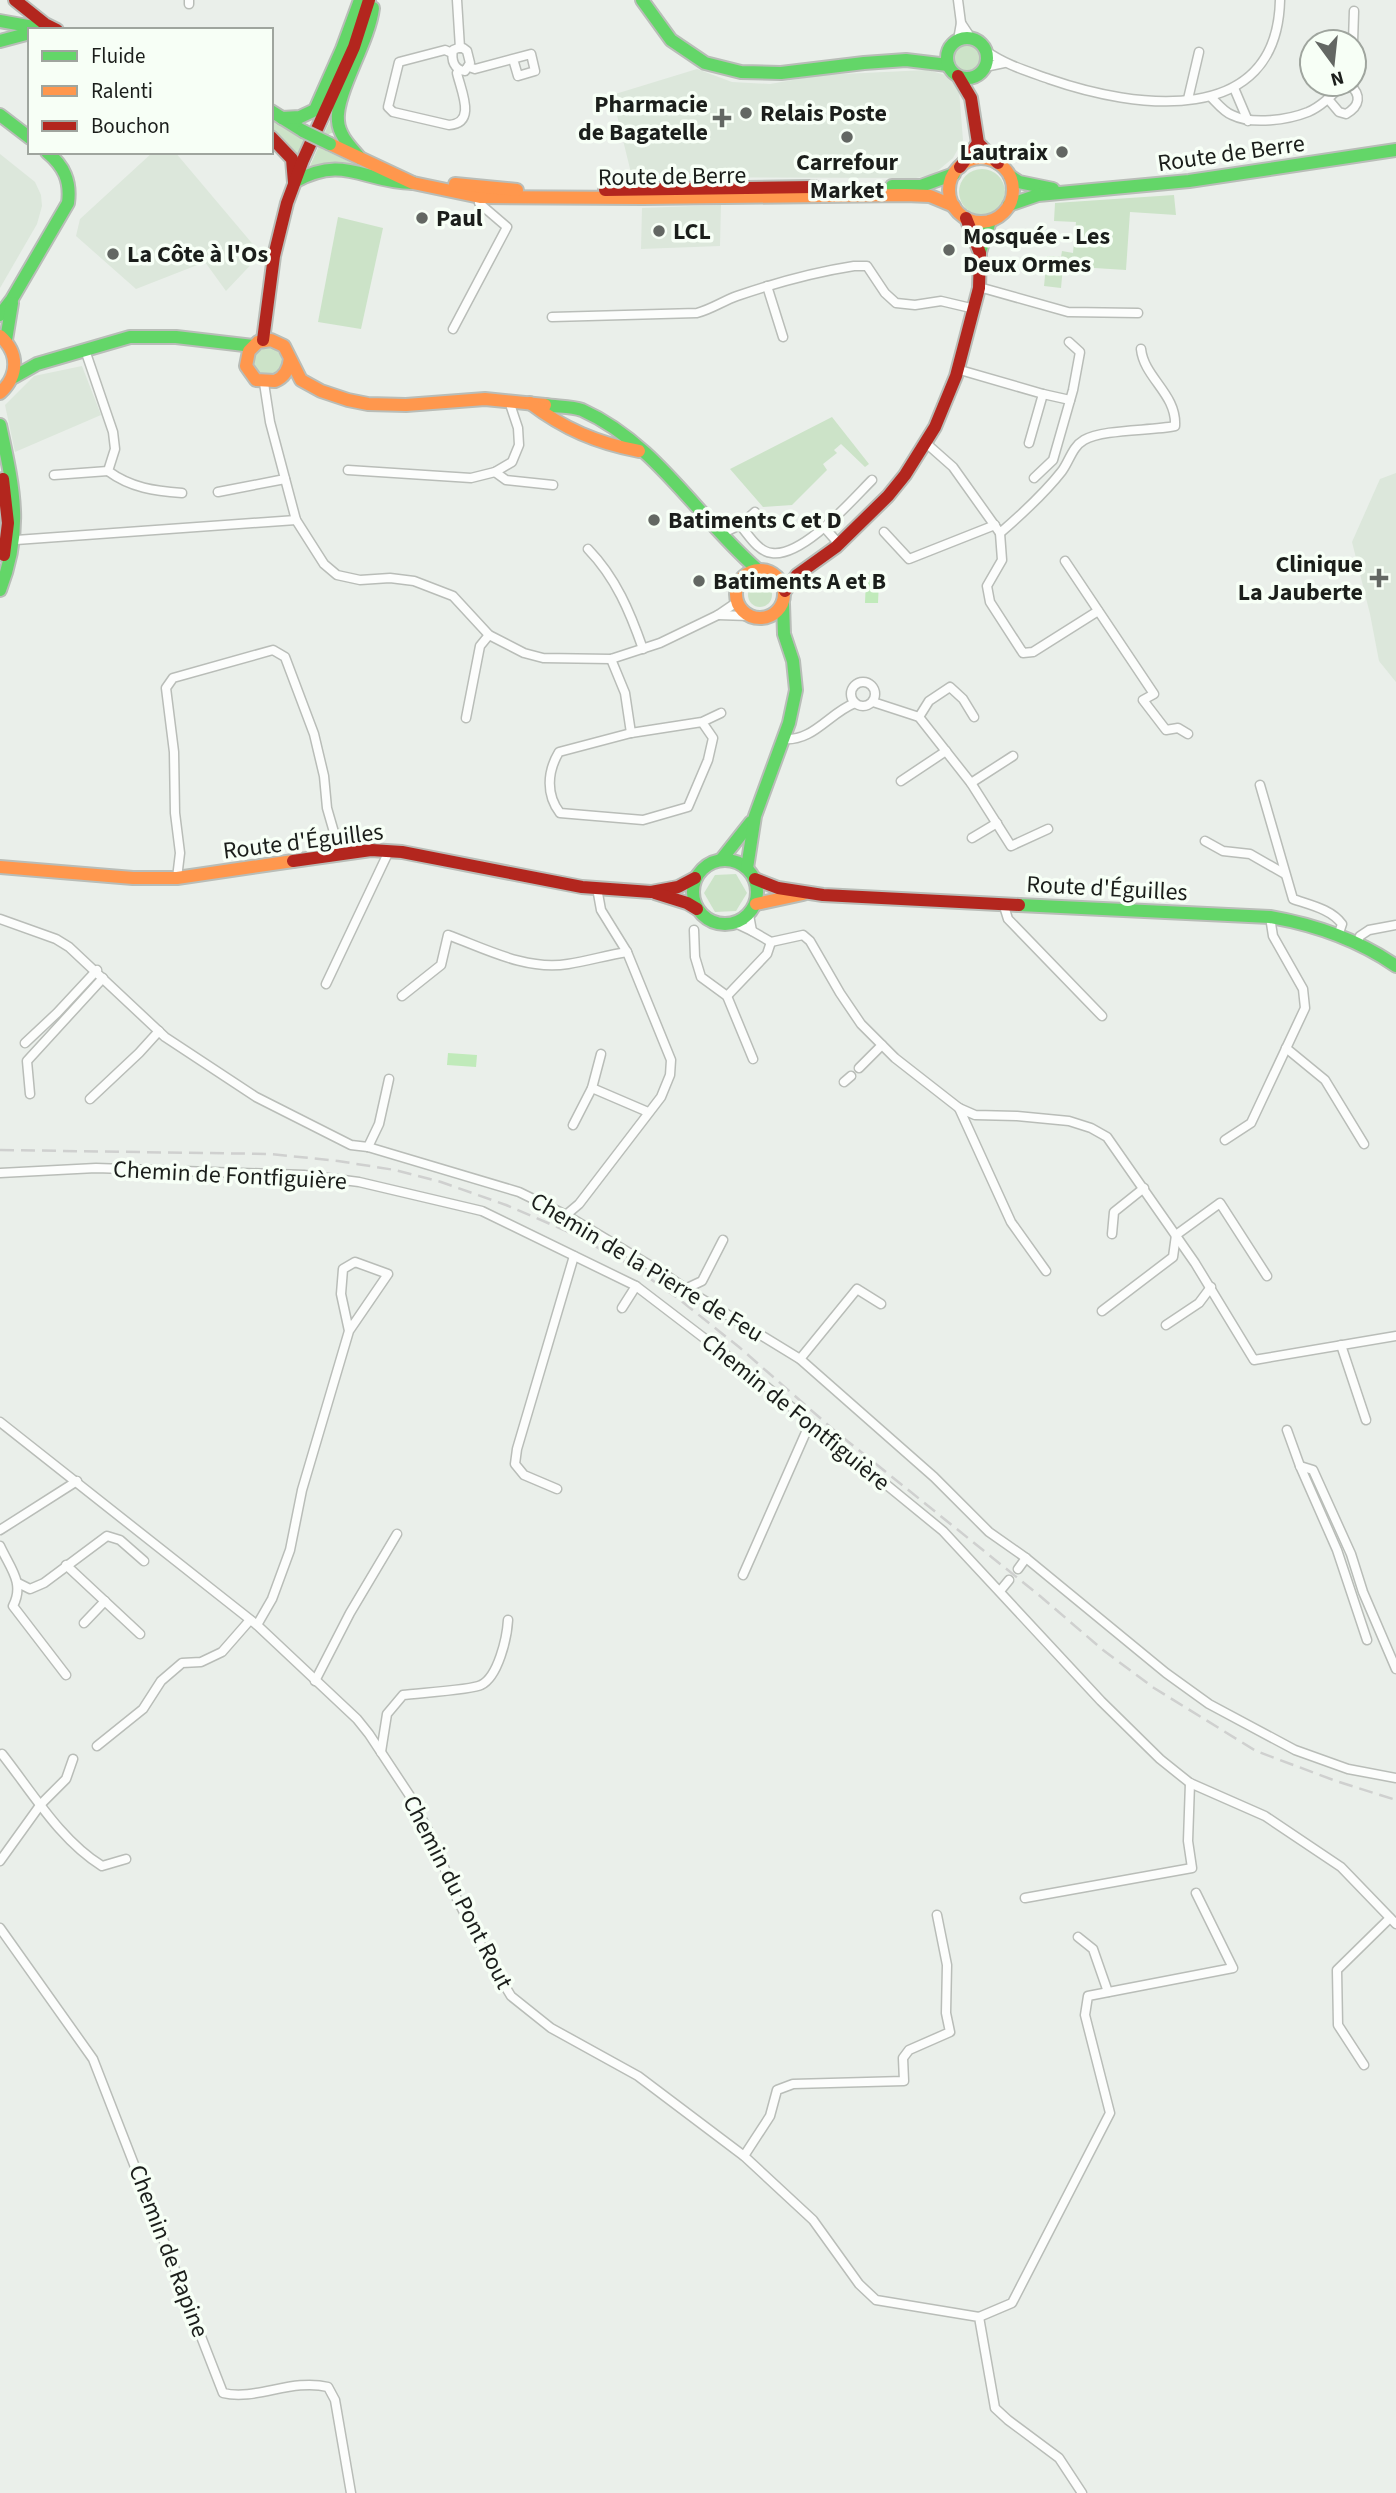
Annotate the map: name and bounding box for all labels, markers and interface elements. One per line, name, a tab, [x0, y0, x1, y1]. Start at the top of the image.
legend	[28, 28, 273, 154]
north arrow	[1298, 28, 1368, 98]
text: Fluide	[91, 41, 145, 71]
text: N	[1327, 63, 1347, 93]
text: Ralenti	[91, 76, 153, 106]
place label: Pharmacie de Bagatelle	[578, 87, 708, 150]
place label: Relais Poste	[760, 96, 887, 131]
marker: Relais Poste	[738, 105, 754, 121]
marker: Pharmacie de Bagatelle	[714, 110, 730, 126]
text: Bouchon	[91, 111, 170, 141]
street label: Route de Berre	[1155, 126, 1307, 181]
marker: Carrefour Market	[839, 129, 855, 145]
place label: Lautraix	[960, 135, 1048, 170]
marker: Lautraix	[1054, 144, 1070, 160]
place label: Carrefour Market	[796, 145, 899, 208]
street label: Route de Berre	[598, 158, 746, 195]
place label: Paul	[436, 201, 483, 236]
marker: Paul	[414, 210, 430, 226]
place label: LCL	[673, 214, 711, 249]
place label: Mosquée - Les Deux Ormes	[963, 219, 1110, 282]
marker: LCL	[651, 223, 667, 239]
place label: La Côte à l'Os	[127, 237, 268, 272]
marker: Mosquée - Les Deux Ormes	[941, 242, 957, 258]
marker: La Côte à l'Os	[105, 246, 121, 262]
place label: Batiments C et D	[668, 503, 842, 538]
marker: Batiments C et D	[646, 512, 662, 528]
place label: Clinique La Jauberte	[1238, 547, 1363, 610]
place label: Batiments A et B	[713, 564, 886, 599]
marker: Clinique La Jauberte	[1369, 568, 1389, 588]
marker: Batiments A et B	[691, 573, 707, 589]
street label: Route d'Éguilles	[221, 814, 385, 869]
street label: Route d'Éguilles	[1026, 867, 1188, 910]
street label: Chemin de Fontfiguière	[112, 1152, 348, 1199]
street label: Chemin de la Pierre de Feu	[524, 1184, 770, 1351]
street label: Chemin de Fontfiguière	[694, 1325, 898, 1500]
street label: Chemin du Pont Rout	[394, 1789, 522, 1995]
street label: Chemin de Rapine	[120, 2160, 218, 2343]

